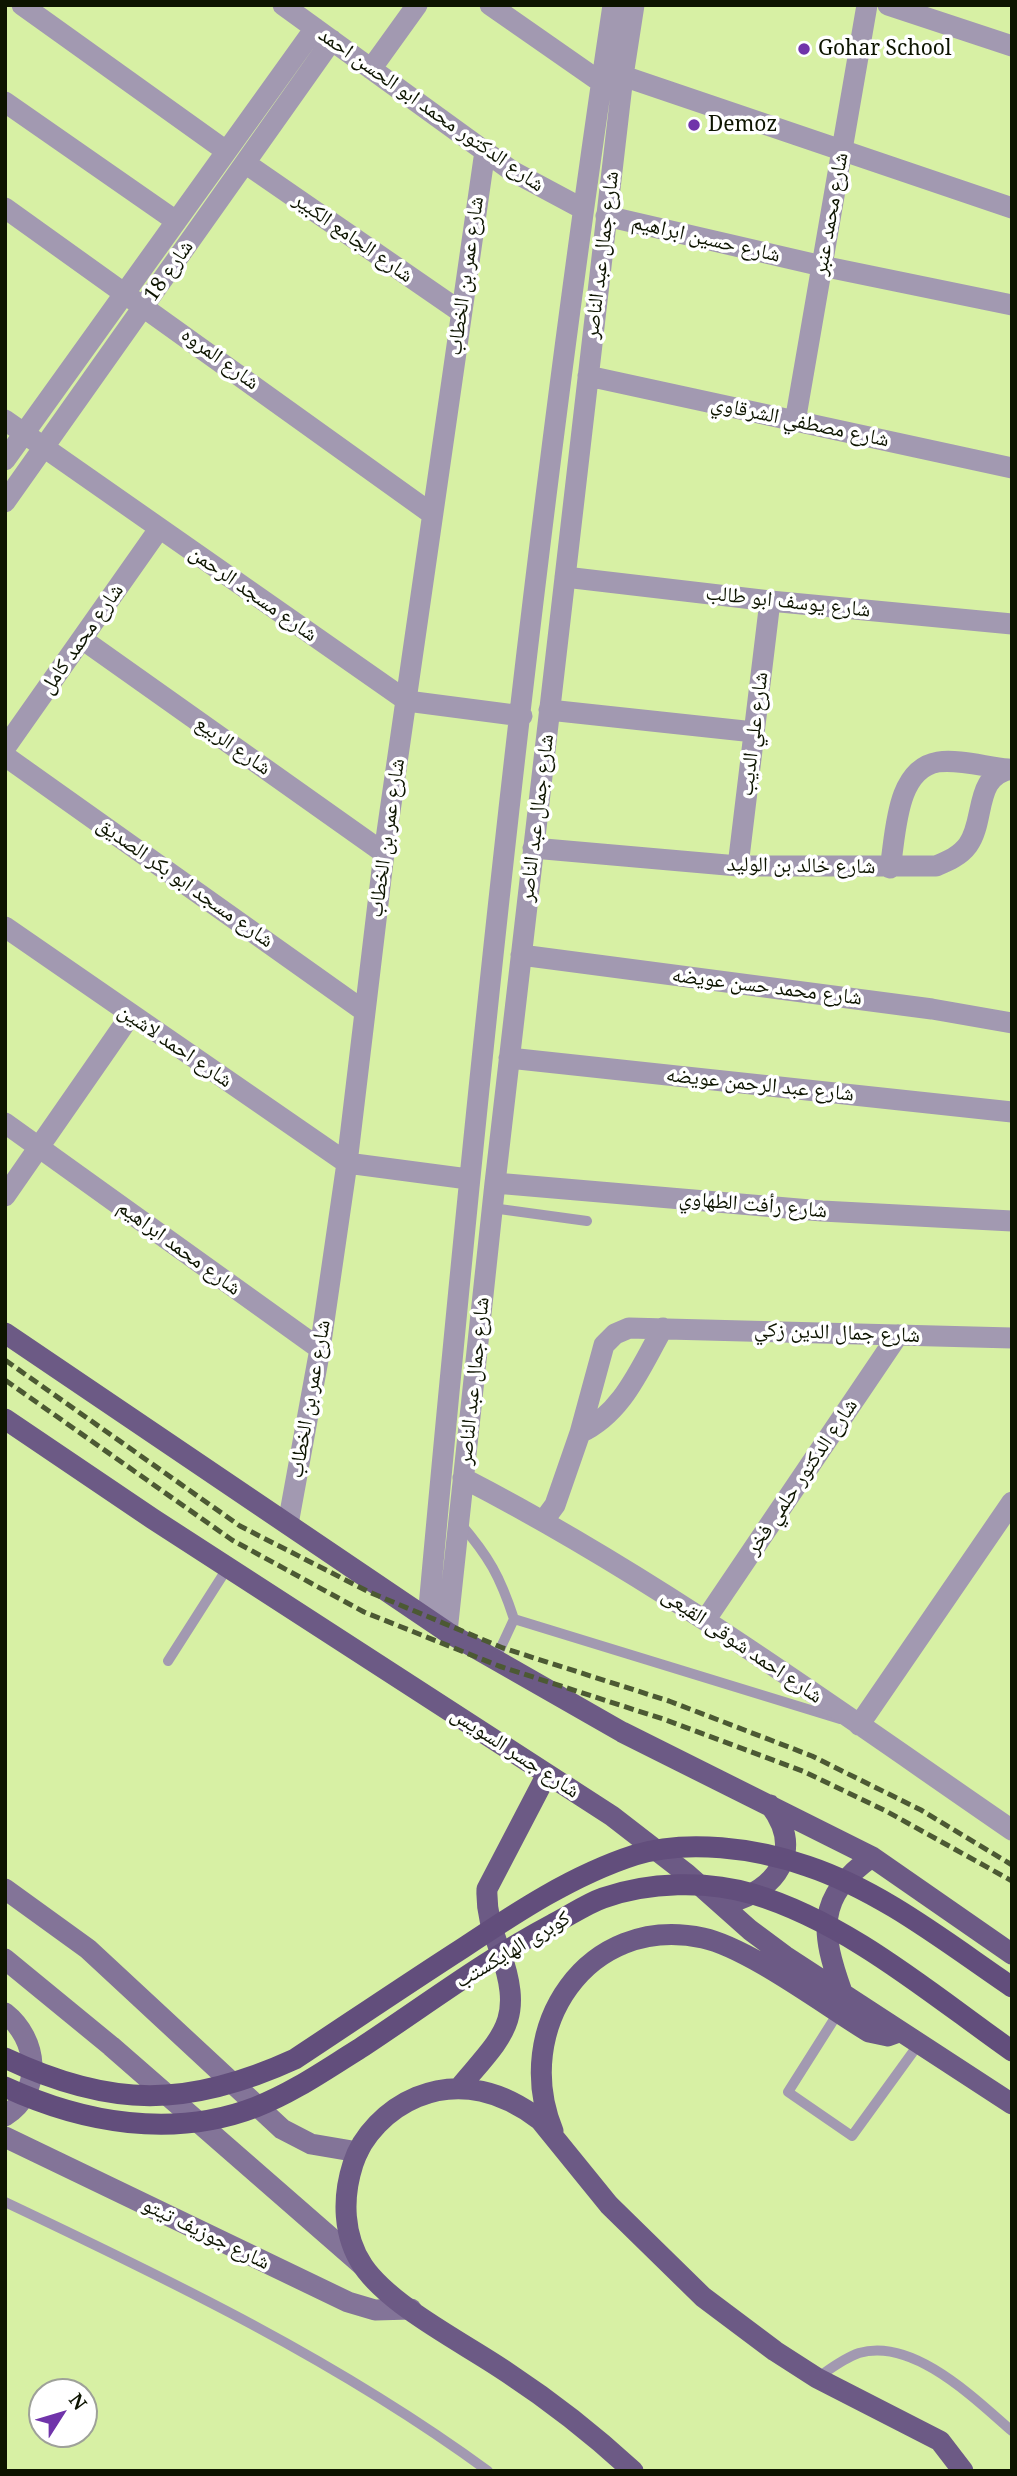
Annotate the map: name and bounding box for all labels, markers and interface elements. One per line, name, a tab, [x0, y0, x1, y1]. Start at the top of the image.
street label: شارع الدكتور محمد ابو الحسن احمد	[313, 22, 549, 198]
place label: Gohar School	[818, 36, 951, 62]
marker: Gohar School	[796, 41, 812, 57]
place label: Demoz	[708, 112, 777, 138]
marker: Demoz	[686, 117, 702, 133]
street label: شارع محمد عنبر	[808, 151, 854, 277]
street label: شارع جمال عبد الناصر	[579, 170, 625, 340]
street label: شارع الجامع الكبير	[288, 187, 418, 289]
street label: شارع عمر بن الخطاب	[442, 195, 490, 357]
street label: شارع حسين ابراهيم	[629, 210, 783, 268]
street label: شارع 18	[139, 236, 199, 306]
street label: شارع المروه	[176, 322, 264, 396]
street label: شارع مصطفي الشرقاوي	[709, 391, 891, 453]
street label: شارع مسجد الرحمن	[184, 541, 322, 647]
street label: شارع محمد كامل	[35, 579, 129, 699]
street label: شارع يوسف ابو طالب	[704, 581, 872, 623]
street label: شارع علي الديب	[734, 671, 774, 797]
street label: شارع الربيع	[190, 711, 276, 781]
street label: شارع جمال عبد الناصر	[514, 733, 560, 903]
street label: شارع عمر بن الخطاب	[363, 757, 411, 919]
street label: شارع مسجد ابو بكر الصديق	[92, 812, 278, 954]
street label: شارع خالد بن الوليد	[726, 852, 876, 880]
street label: شارع محمد حسن عويضه	[670, 963, 864, 1011]
street label: شارع احمد لاشين	[113, 999, 237, 1093]
street label: شارع عبد الرحمن عويضه	[665, 1063, 855, 1107]
street label: شارع رأفت الطهاوي	[678, 1186, 828, 1224]
street label: شارع محمد ابراهيم	[112, 1195, 246, 1301]
street label: شارع جمال عبد الناصر	[453, 1296, 495, 1466]
street label: شارع عمر بن الخطاب	[284, 1318, 336, 1480]
street label: شارع جمال الدين زكي	[753, 1318, 921, 1348]
street label: شارع الدكتور حلمي فخر	[740, 1394, 864, 1560]
street label: شارع احمد شوقى القيعى	[657, 1583, 827, 1709]
street label: شارع جسر السويس	[446, 1702, 584, 1804]
street label: كوبرى الهايكستب	[451, 1906, 575, 1994]
street label: شارع جوزيف تيتو	[138, 2192, 274, 2276]
north arrow	[28, 2378, 98, 2448]
text: N	[63, 2388, 93, 2415]

